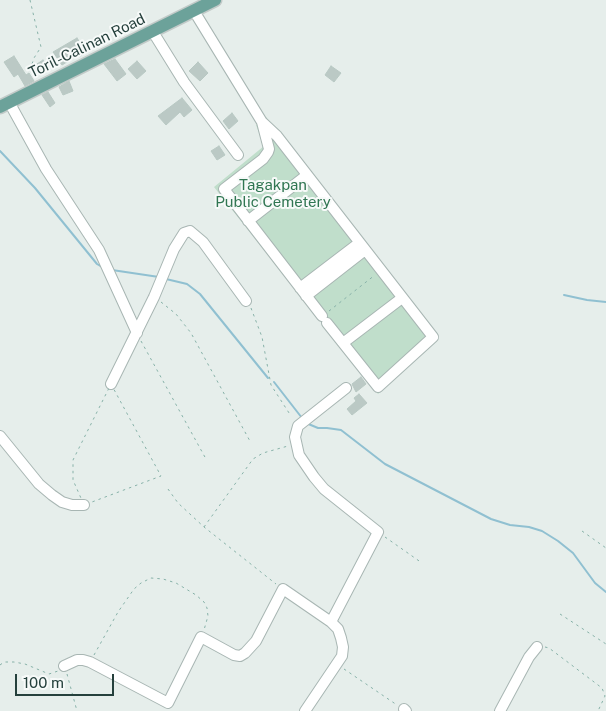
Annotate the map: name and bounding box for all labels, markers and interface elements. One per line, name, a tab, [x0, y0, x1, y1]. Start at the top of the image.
street label: Toril-Calinan Road	[26, 10, 148, 82]
park label: Tagakpan Public Cemetery	[215, 176, 331, 211]
scale bar	[18, 664, 116, 696]
text: 100 m	[23, 674, 64, 691]

